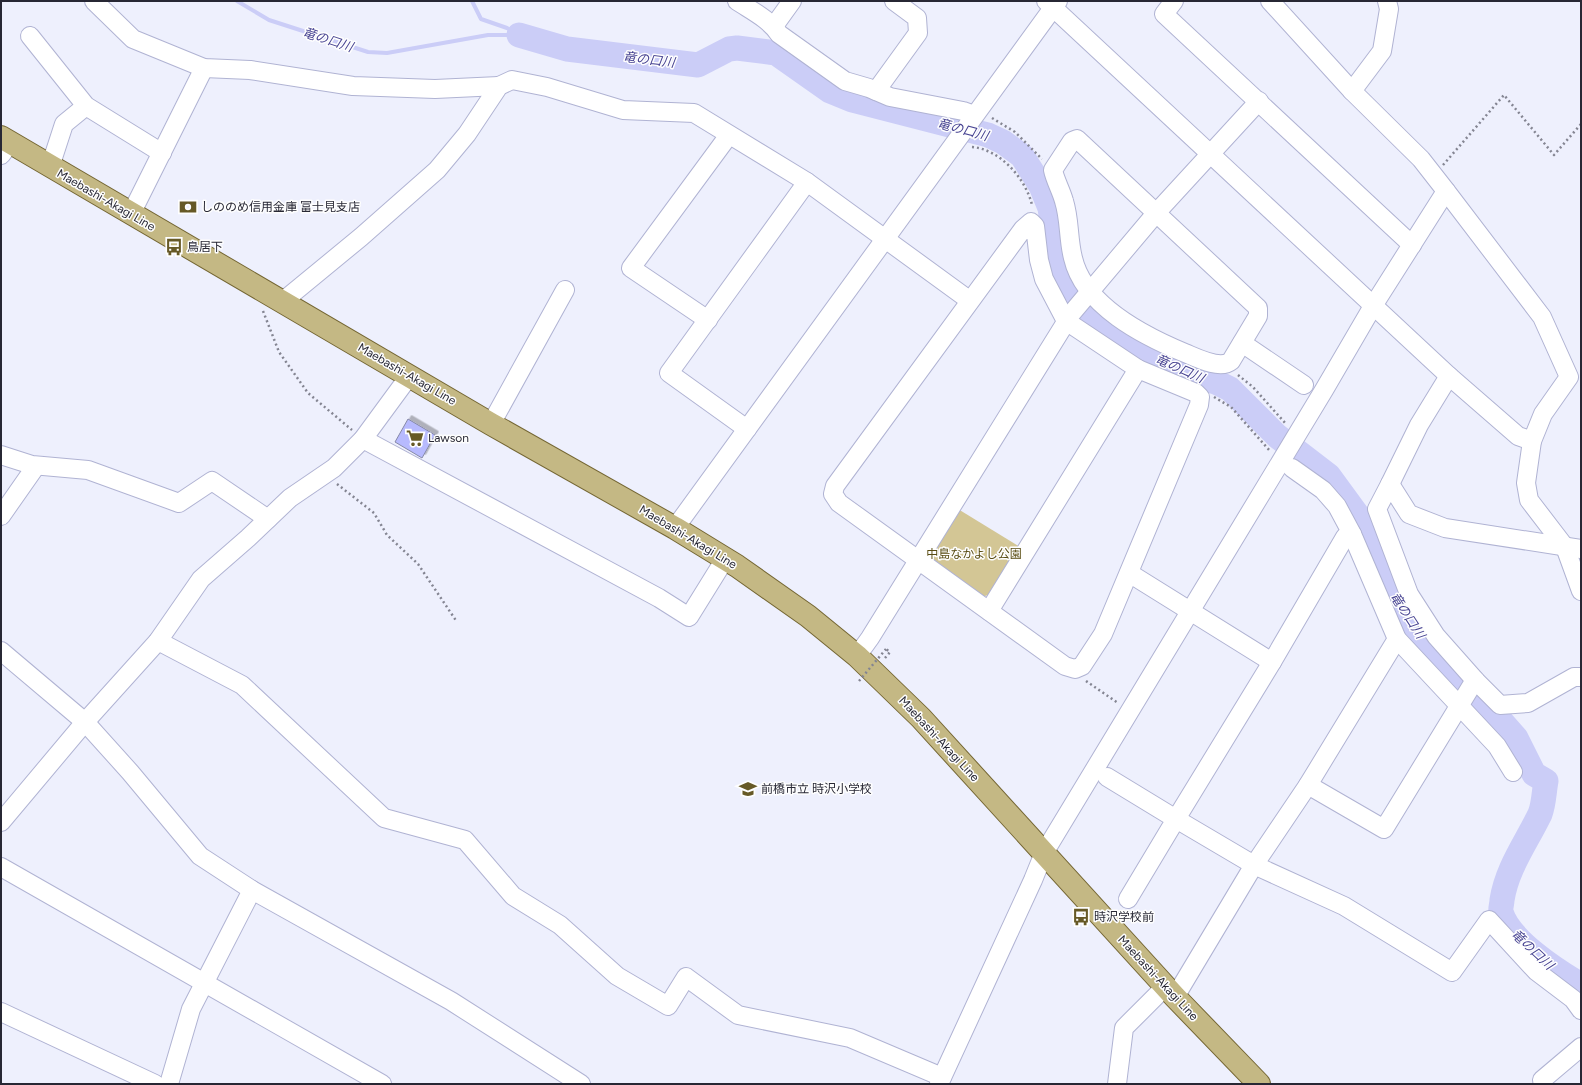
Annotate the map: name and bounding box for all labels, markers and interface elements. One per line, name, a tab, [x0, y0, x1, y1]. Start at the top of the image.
water label: 竜の口川	[301, 24, 357, 55]
water label: 竜の口川	[622, 49, 678, 70]
water label: 竜の口川	[936, 116, 992, 144]
street label: Maebashi-Akagi Line	[54, 166, 158, 234]
bank icon: しののめ信用金庫 富士見支店	[178, 197, 198, 217]
place label: しののめ信用金庫 富士見支店	[201, 200, 360, 214]
bus stop icon: 鳥居下	[164, 237, 184, 257]
place label: 鳥居下	[187, 240, 223, 254]
street label: Maebashi-Akagi Line	[355, 340, 459, 408]
water label: 竜の口川	[1153, 351, 1208, 387]
supermarket icon: Lawson	[405, 428, 425, 448]
place label: Lawson	[428, 431, 469, 445]
street label: Maebashi-Akagi Line	[637, 502, 740, 572]
park label: 中島なかよし公園	[926, 547, 1022, 561]
water label: 竜の口川	[1387, 589, 1429, 643]
street label: Maebashi-Akagi Line	[896, 694, 982, 785]
school or university icon: 前橋市立 時沢小学校	[738, 779, 758, 799]
place label: 前橋市立 時沢小学校	[761, 782, 872, 796]
bus stop icon: 時沢学校前	[1071, 907, 1091, 927]
place label: 時沢学校前	[1094, 910, 1154, 924]
water label: 竜の口川	[1509, 926, 1558, 974]
street label: Maebashi-Akagi Line	[1115, 933, 1201, 1024]

